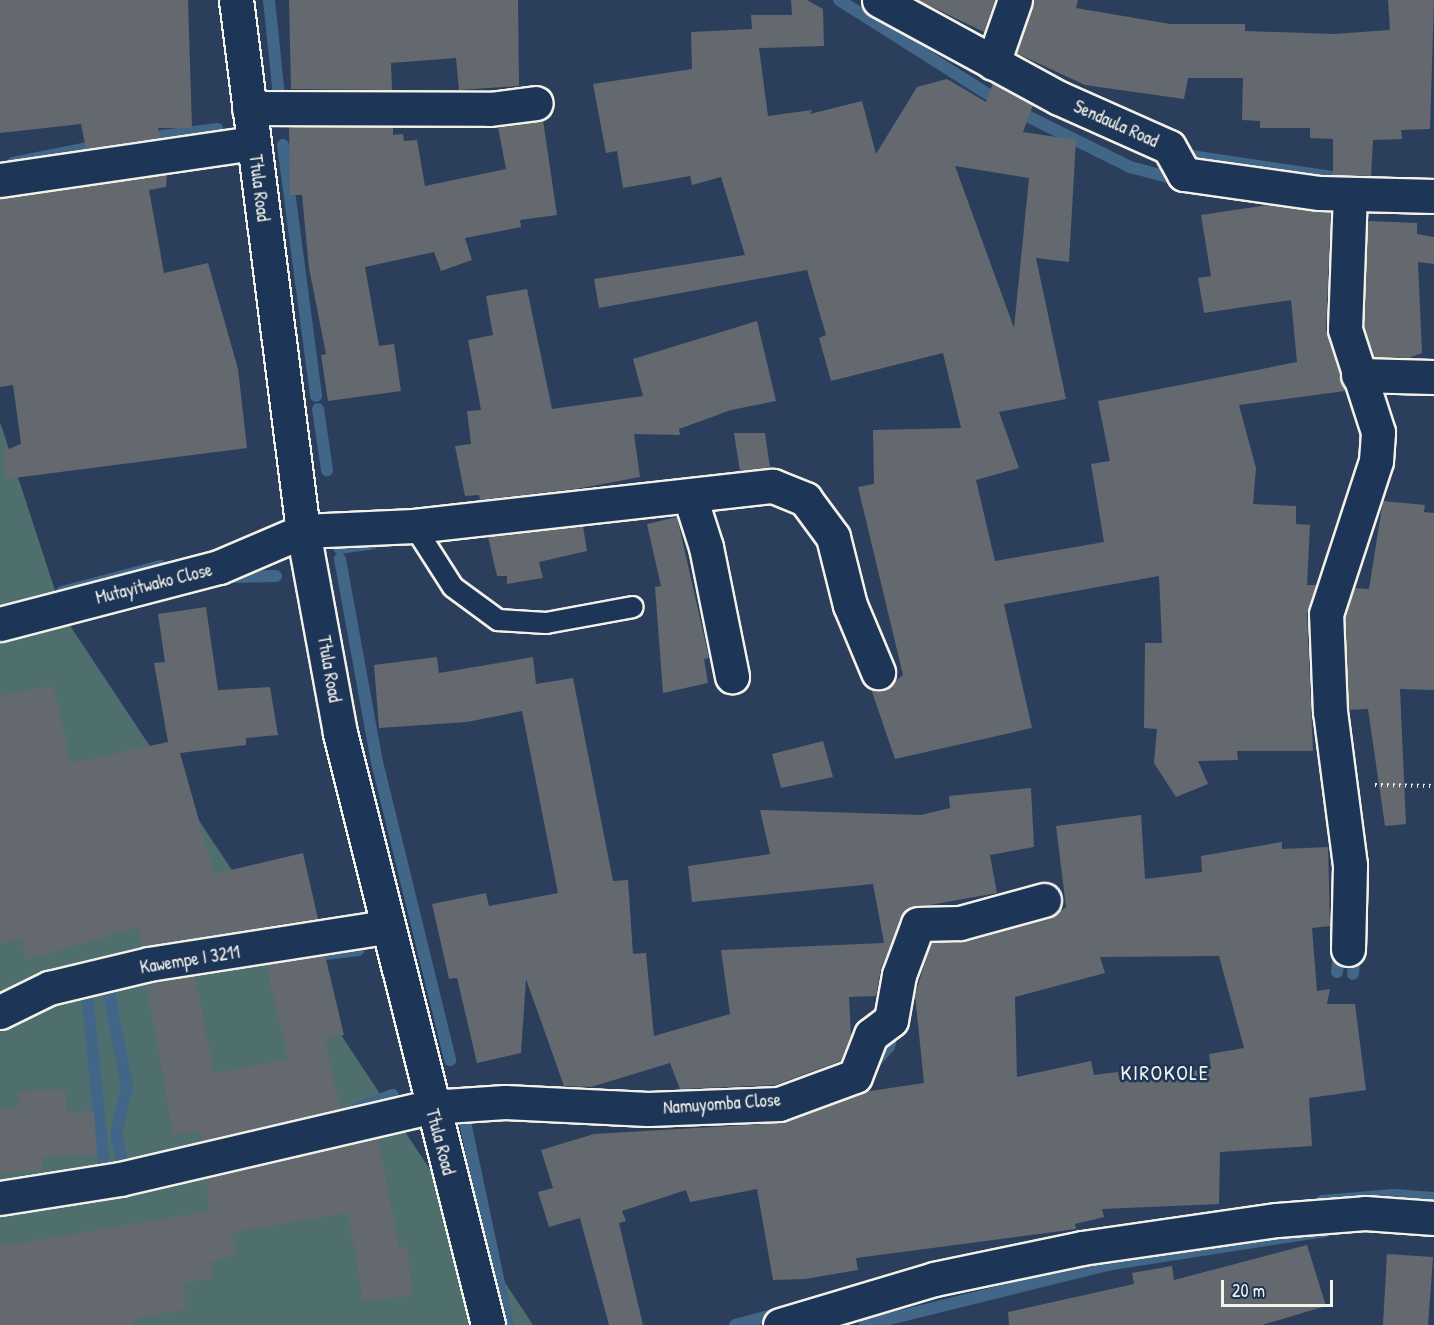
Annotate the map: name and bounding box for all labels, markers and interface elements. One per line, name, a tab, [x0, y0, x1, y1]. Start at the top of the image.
street label: Sendaula Road	[1070, 96, 1162, 152]
street label: Ttula Road	[244, 153, 274, 223]
street label: Mutayitwako Close	[94, 559, 214, 609]
street label: Ttula Road	[313, 634, 345, 704]
street label: Kawempe I 3211	[138, 941, 242, 979]
district label: KIROKOLE	[1121, 1060, 1209, 1086]
street label: Namuyomba Close	[662, 1089, 782, 1119]
street label: Ttula Road	[421, 1107, 459, 1177]
scale bar	[1224, 1268, 1336, 1306]
text: 20 m	[1232, 1278, 1265, 1303]

